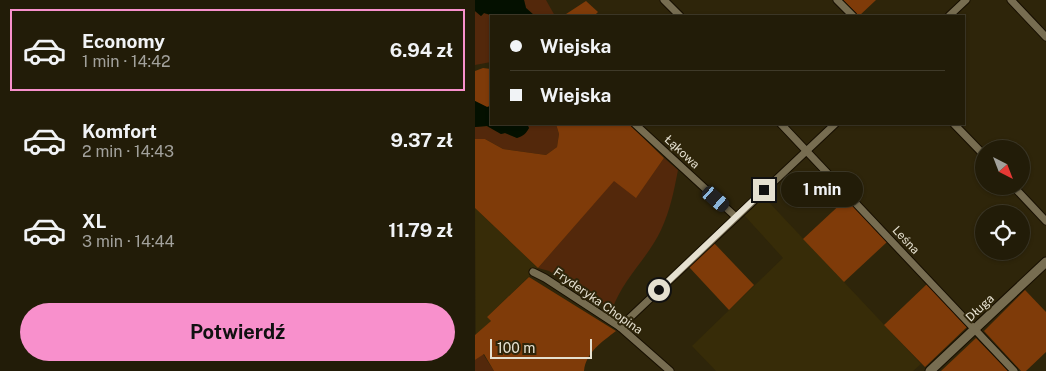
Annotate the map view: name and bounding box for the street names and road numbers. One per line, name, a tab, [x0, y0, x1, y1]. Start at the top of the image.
street label: Łąkowa	[662, 132, 702, 172]
street label: Leśna	[890, 223, 922, 257]
street label: Fryderyka Chopina	[551, 265, 645, 337]
street label: Długa	[963, 292, 997, 324]

